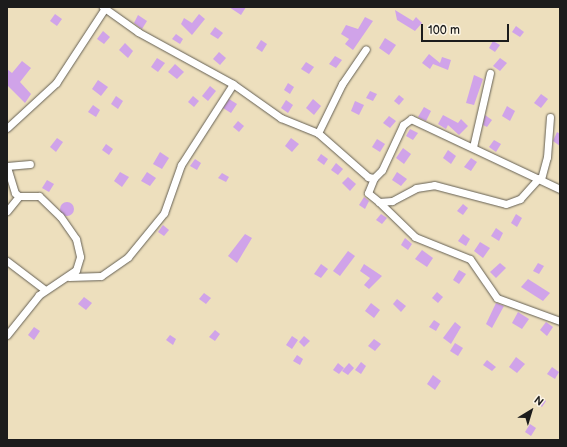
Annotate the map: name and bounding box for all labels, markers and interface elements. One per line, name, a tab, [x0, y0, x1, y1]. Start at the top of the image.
scale bar	[423, 16, 511, 42]
text: 100 m	[428, 23, 460, 38]
north arrow	[511, 391, 551, 431]
text: N	[531, 393, 546, 409]

